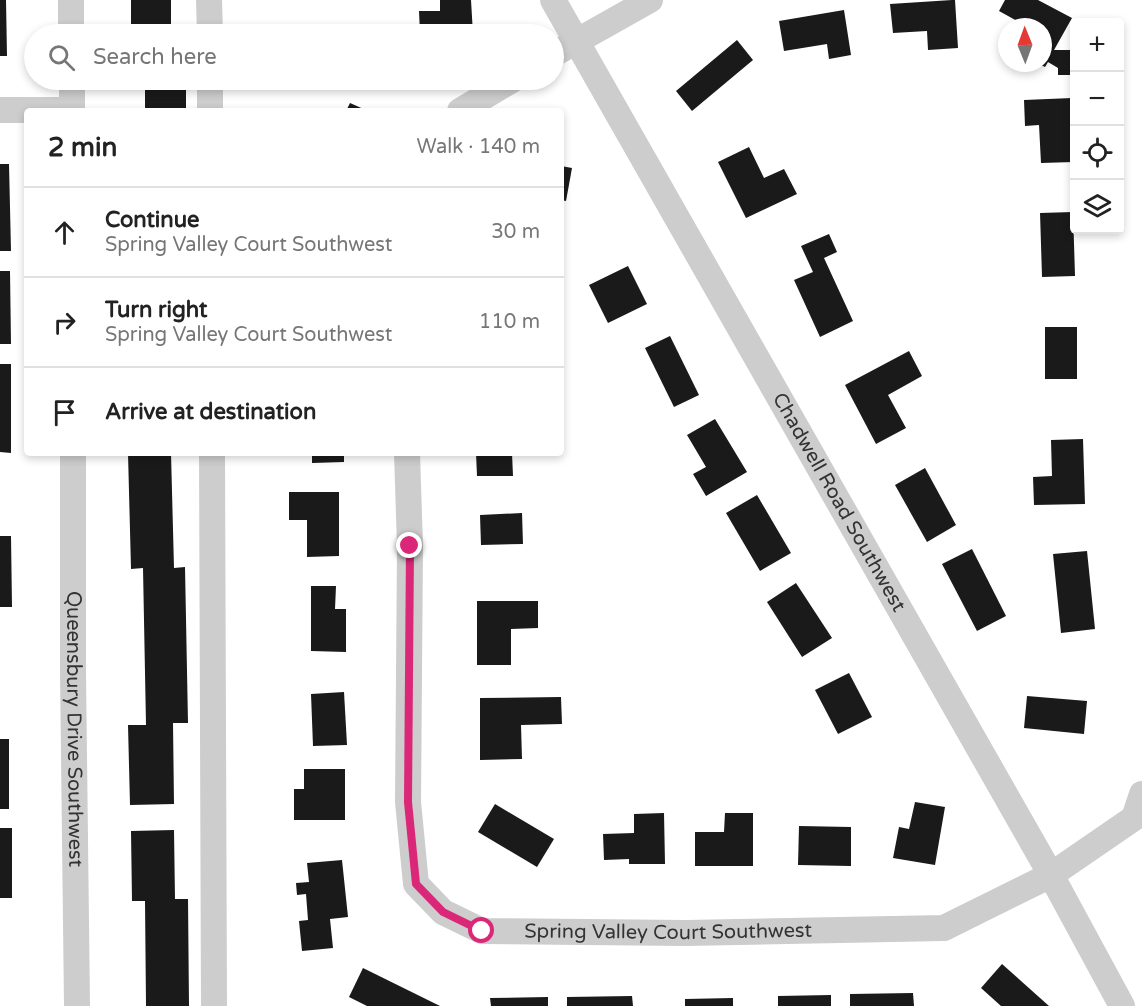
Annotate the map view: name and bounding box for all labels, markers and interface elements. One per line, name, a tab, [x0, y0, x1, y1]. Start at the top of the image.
north arrow	[998, 18, 1052, 72]
map controls	[1070, 18, 1124, 234]
button: +	[1070, 18, 1124, 72]
search box	[24, 24, 564, 90]
icon: search	[45, 41, 78, 74]
text: Search here	[93, 44, 217, 70]
button: −	[1070, 72, 1124, 126]
button: locate	[1070, 126, 1124, 180]
text: 2 min	[48, 132, 117, 163]
text: Walk · 140 m	[417, 135, 540, 159]
button: layers	[1070, 180, 1124, 234]
text: Continue	[105, 207, 200, 233]
icon: ahead	[48, 216, 81, 249]
text: 30 m	[491, 220, 540, 244]
text: Spring Valley Court Southwest	[105, 233, 392, 257]
text: Turn right	[105, 297, 207, 323]
icon: right	[48, 306, 81, 339]
text: 110 m	[479, 310, 540, 334]
text: Spring Valley Court Southwest	[105, 323, 392, 347]
street label: Chadwell Road Southwest	[767, 389, 911, 616]
icon: arrive	[48, 396, 81, 429]
text: Arrive at destination	[105, 399, 316, 425]
route end	[396, 532, 422, 558]
street label: Queensbury Drive Southwest	[61, 591, 87, 868]
route start	[468, 917, 494, 943]
street label: Spring Valley Court Southwest	[524, 919, 813, 945]

